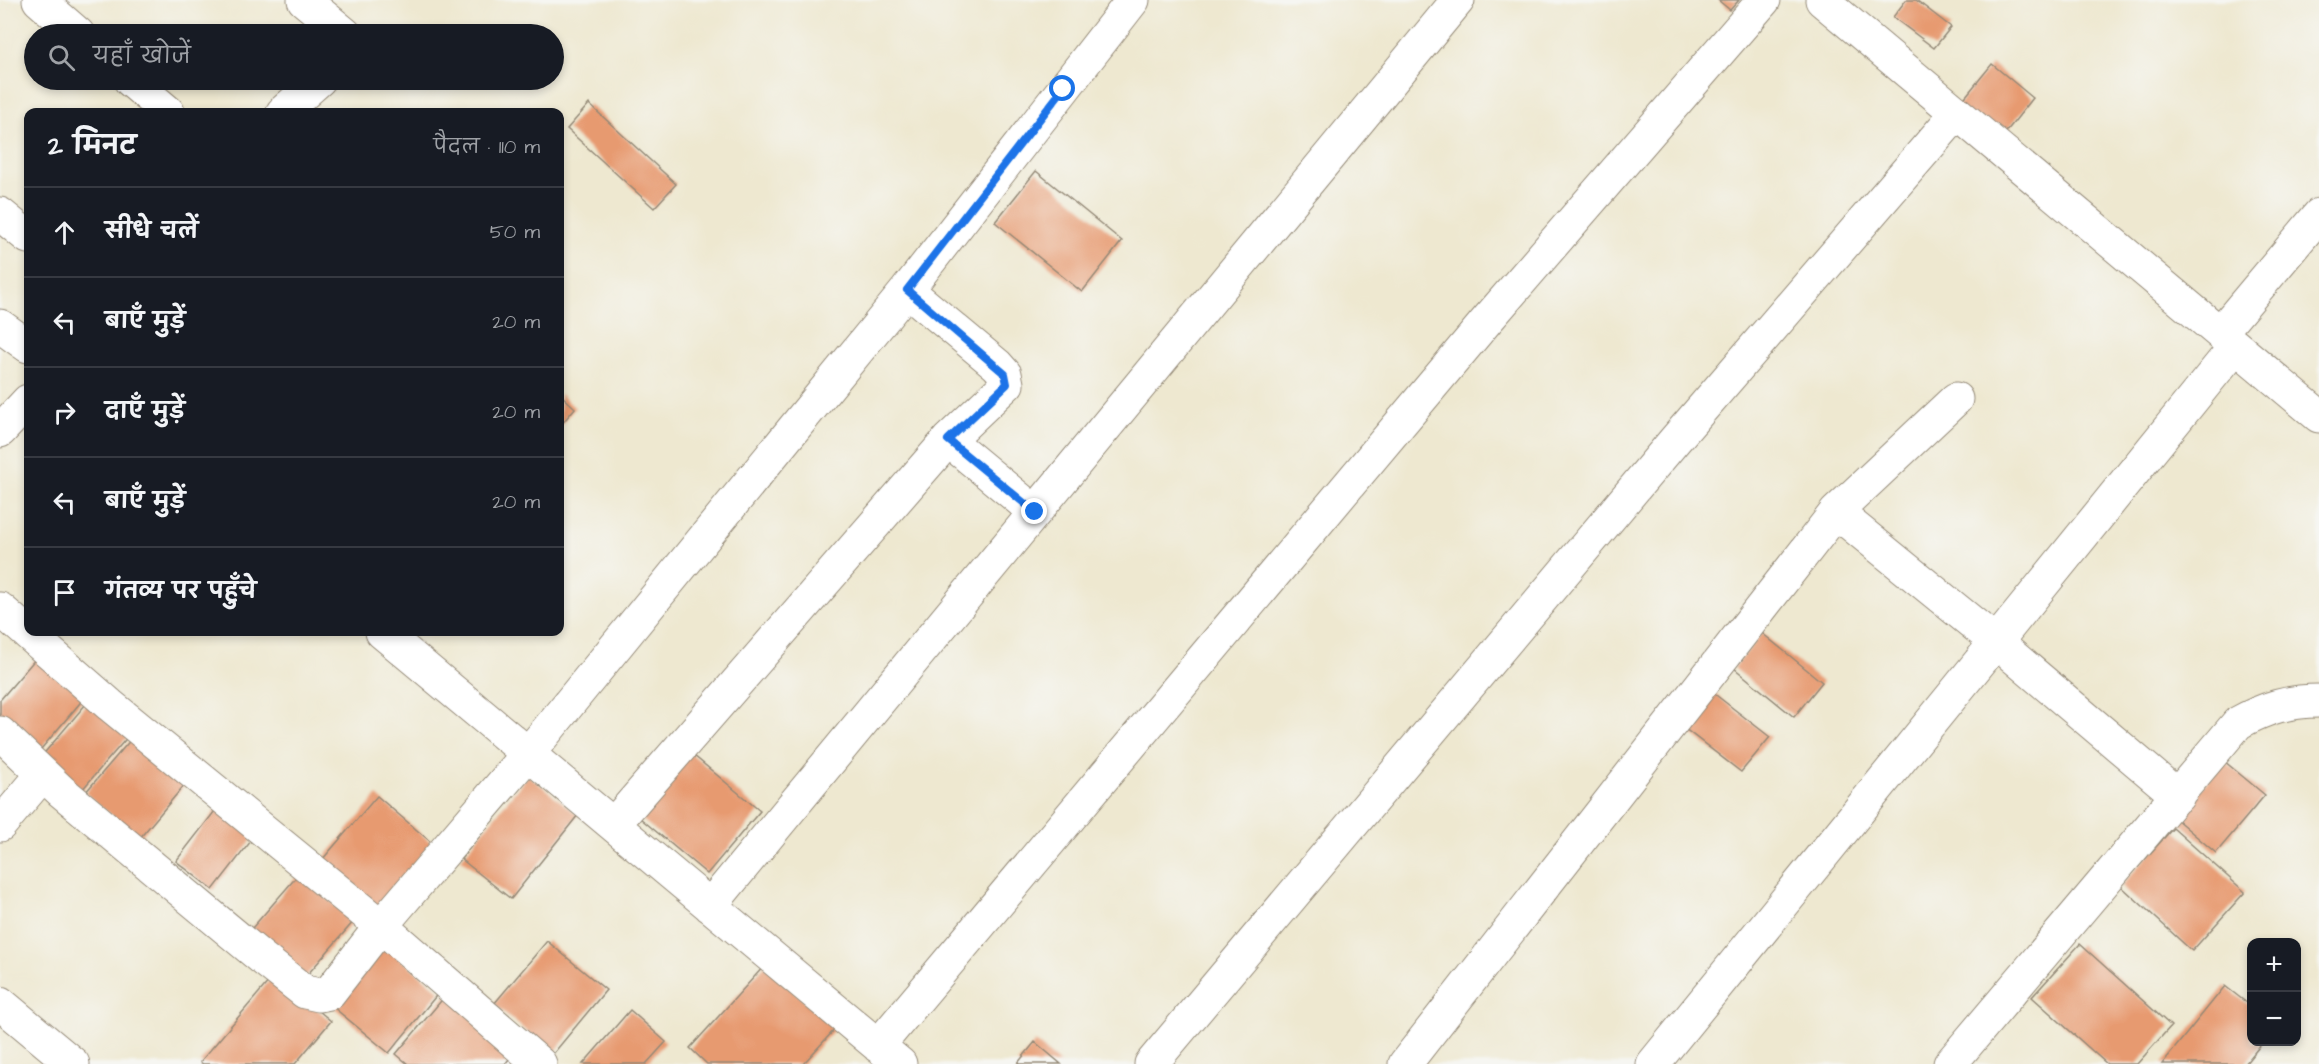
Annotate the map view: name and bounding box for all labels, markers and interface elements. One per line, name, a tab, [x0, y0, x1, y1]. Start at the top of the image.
search box	[24, 24, 564, 90]
icon: search	[45, 41, 78, 74]
text: यहाँ खोजें	[93, 41, 191, 72]
route start	[1049, 75, 1075, 101]
text: 2 मिनट	[48, 128, 136, 164]
text: पैदल · 110 m	[434, 133, 540, 161]
icon: ahead	[48, 216, 81, 249]
text: सीधे चलें	[105, 216, 198, 247]
text: 50 m	[490, 218, 540, 246]
icon: left	[48, 306, 81, 339]
text: बाएँ मुड़ें	[105, 306, 185, 337]
text: 20 m	[492, 308, 540, 336]
icon: right	[48, 396, 81, 429]
text: दाएँ मुड़ें	[105, 396, 185, 427]
text: 20 m	[492, 398, 540, 426]
icon: left	[48, 486, 81, 519]
text: बाएँ मुड़ें	[105, 486, 185, 517]
text: 20 m	[492, 488, 540, 516]
route end	[1021, 498, 1047, 524]
icon: arrive	[48, 576, 81, 609]
text: गंतव्य पर पहुँचे	[105, 576, 256, 607]
map controls	[2247, 938, 2301, 1046]
button: +	[2247, 938, 2301, 992]
button: −	[2247, 992, 2301, 1046]

